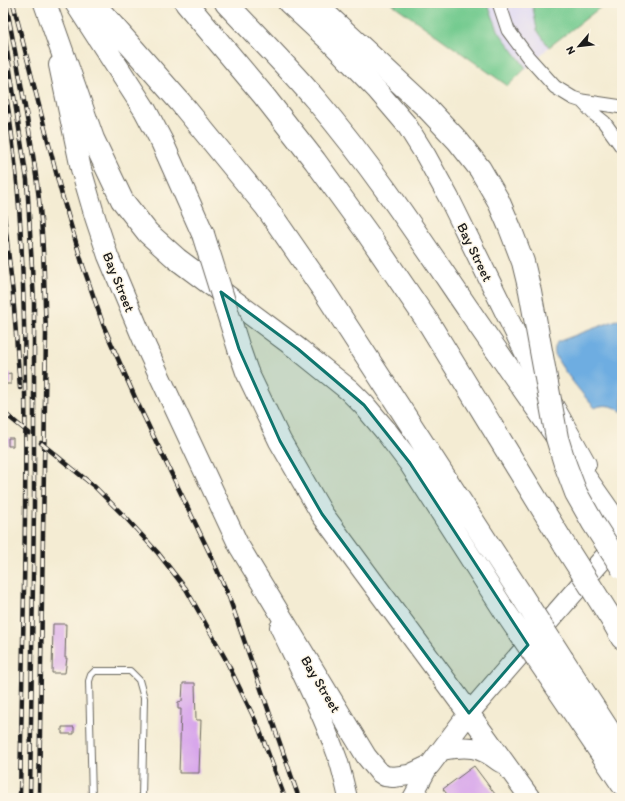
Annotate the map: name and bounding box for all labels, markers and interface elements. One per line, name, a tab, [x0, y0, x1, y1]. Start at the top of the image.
north arrow	[559, 26, 599, 66]
text: N	[563, 44, 578, 57]
street label: Bay Street	[453, 220, 496, 284]
street label: Bay Street	[99, 250, 138, 315]
street label: Bay Street	[297, 653, 344, 716]

